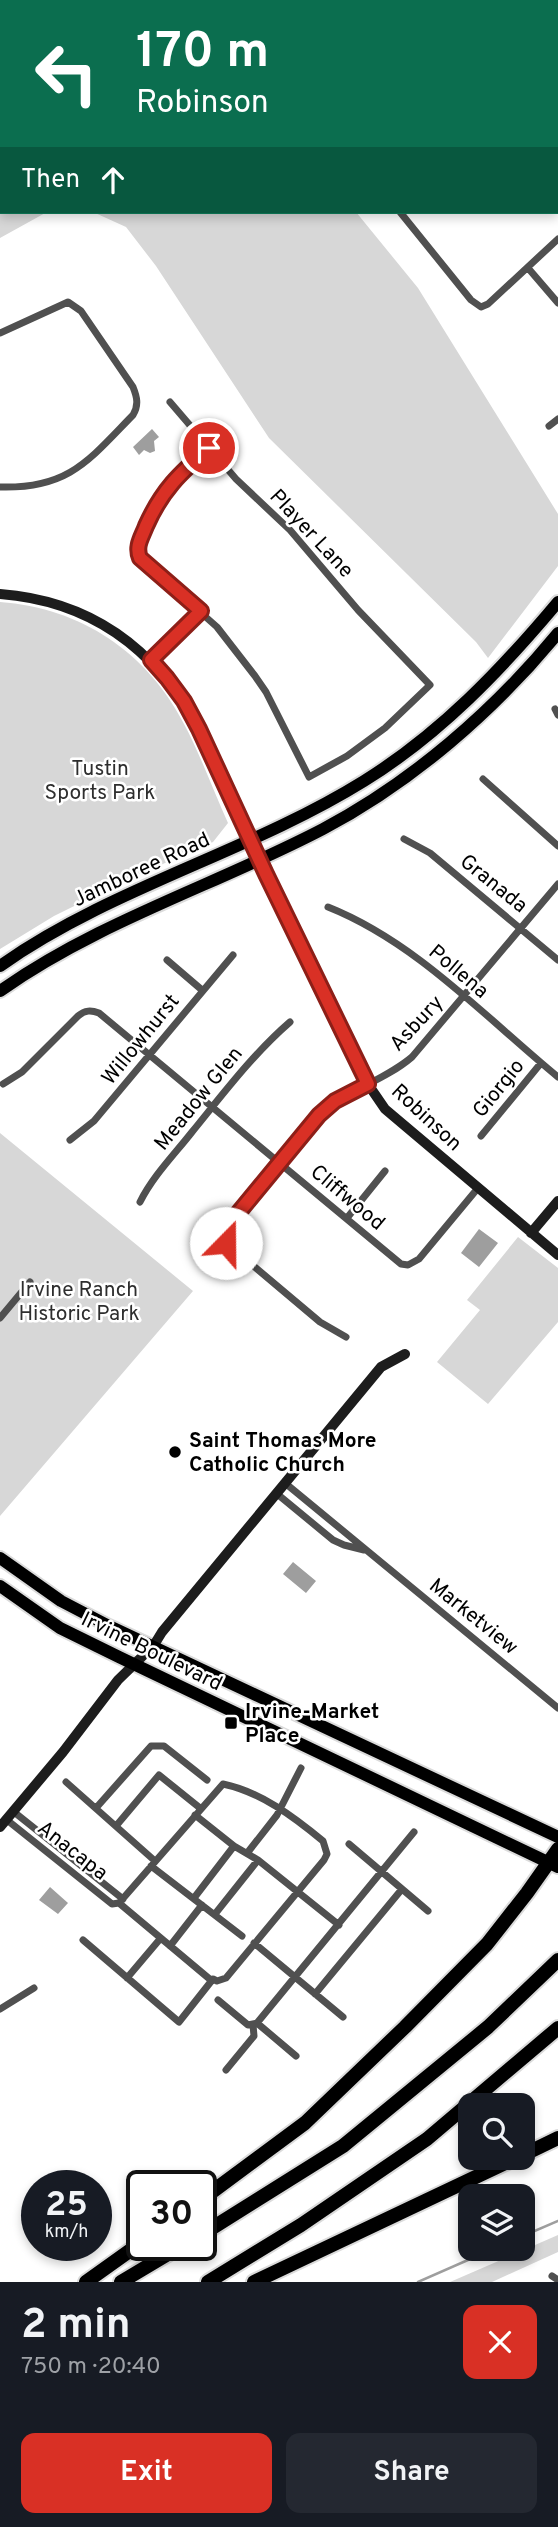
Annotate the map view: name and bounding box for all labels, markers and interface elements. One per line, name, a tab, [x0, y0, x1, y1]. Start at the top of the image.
text: 170 m	[136, 23, 269, 85]
icon: left	[21, 28, 112, 119]
text: Robinson	[136, 84, 269, 124]
icon: ahead	[94, 161, 132, 199]
text: Then	[21, 164, 80, 197]
pin	[179, 418, 239, 478]
icon: arrive	[190, 429, 228, 467]
street label: Player Lane	[263, 484, 359, 584]
park label: Tustin Sports Park	[45, 756, 155, 807]
street label: Jamboree Road	[69, 827, 215, 914]
street label: Granada	[454, 849, 533, 920]
street label: Pollena	[422, 939, 494, 1005]
street label: Willowhurst	[96, 989, 186, 1091]
street label: Asbury	[384, 990, 450, 1058]
street label: Meadow Glen	[149, 1041, 249, 1156]
street label: Giorgio	[467, 1054, 531, 1124]
street label: Robinson	[385, 1078, 467, 1158]
street label: Cliffwood	[304, 1159, 390, 1237]
position arrow	[189, 1206, 263, 1280]
park label: Irvine Ranch Historic Park	[18, 1277, 140, 1328]
place label: Saint Thomas More Catholic Church	[189, 1428, 376, 1479]
marker: Saint Thomas More Catholic Church	[167, 1444, 183, 1460]
street label: Marketview	[423, 1573, 523, 1661]
street label: Irvine Boulevard	[76, 1607, 226, 1698]
place label: Irvine-Market Place	[245, 1699, 379, 1750]
marker: Irvine-Market Place	[223, 1715, 239, 1731]
street label: Anacapa	[31, 1815, 113, 1887]
map controls	[458, 2093, 535, 2261]
button: search	[458, 2093, 535, 2170]
speed limit sign: 30	[126, 2170, 217, 2261]
text: 25	[45, 2184, 88, 2228]
button: layers	[458, 2184, 535, 2261]
text: km/h	[45, 2221, 88, 2244]
text: 2 min	[21, 2300, 131, 2353]
button: close	[463, 2305, 537, 2379]
text: 750 m · 20:40	[21, 2353, 161, 2382]
button: Exit	[21, 2433, 272, 2513]
button: Share	[286, 2433, 537, 2513]

